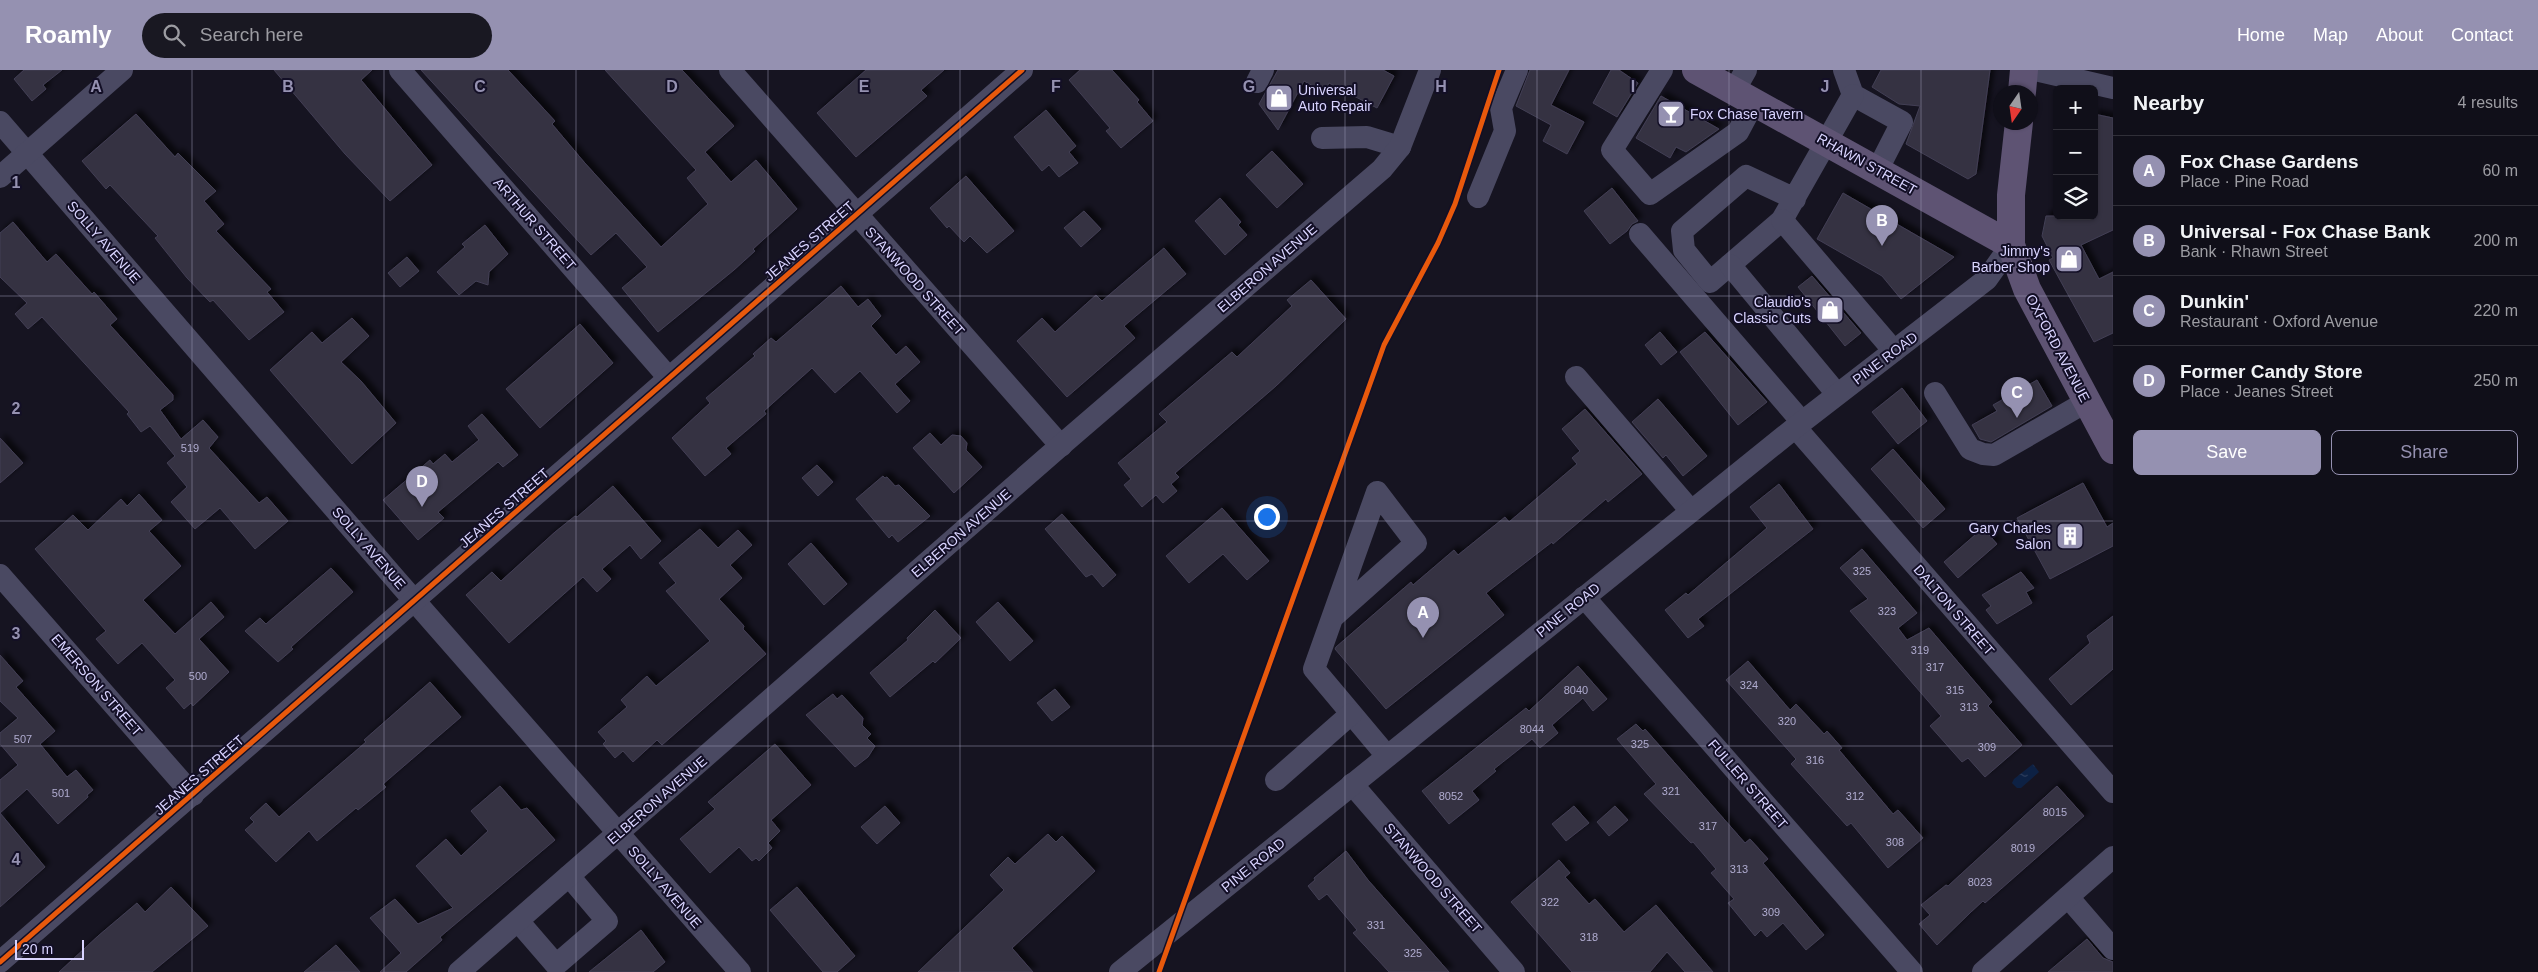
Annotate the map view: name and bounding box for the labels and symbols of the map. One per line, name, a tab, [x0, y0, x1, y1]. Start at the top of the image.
text: A	[90, 78, 102, 95]
text: B	[282, 78, 294, 95]
text: C	[474, 78, 486, 95]
text: D	[666, 78, 678, 95]
text: E	[859, 78, 870, 95]
text: F	[1051, 78, 1061, 95]
text: G	[1243, 78, 1255, 95]
text: H	[1435, 78, 1447, 95]
text: I	[1631, 78, 1635, 95]
text: J	[1821, 78, 1829, 95]
place label: Universal Auto Repair	[1298, 82, 1372, 114]
shop icon: Universal Auto Repair	[1264, 83, 1294, 113]
north arrow	[1993, 85, 2038, 130]
bar icon: Fox Chase Tavern	[1656, 99, 1686, 129]
place label: Fox Chase Tavern	[1690, 106, 1803, 122]
street label: RHAWN STREET	[1814, 130, 1920, 198]
text: 1	[12, 174, 21, 191]
street label: ARTHUR STREET	[491, 175, 580, 274]
street label: JEANES STREET	[761, 197, 857, 284]
street label: SOLLY AVENUE	[64, 198, 144, 286]
pin: B	[1866, 205, 1898, 246]
street label: ELBERON AVENUE	[1214, 220, 1320, 316]
street label: STANWOOD STREET	[862, 223, 968, 339]
place label: Jimmy's Barber Shop	[1971, 243, 2050, 275]
shop icon: Jimmy's Barber Shop	[2054, 244, 2084, 274]
street label: OXFORD AVENUE	[2023, 291, 2093, 405]
place label: Claudio's Classic Cuts	[1733, 294, 1811, 326]
shop icon: Claudio's Classic Cuts	[1815, 295, 1845, 325]
street label: PINE ROAD	[1849, 328, 1921, 388]
pin: C	[2001, 377, 2033, 418]
text: 2	[12, 400, 21, 417]
house number: 519	[181, 442, 199, 454]
street label: JEANES STREET	[456, 464, 552, 551]
pin: D	[406, 466, 438, 507]
street label: ELBERON AVENUE	[908, 485, 1014, 581]
street label: SOLLY AVENUE	[329, 504, 409, 592]
your location	[1254, 504, 1280, 530]
place label: Gary Charles Salon	[1969, 520, 2051, 552]
building icon: Gary Charles Salon	[2055, 521, 2085, 551]
street label: DALTON STREET	[1910, 561, 1998, 659]
house number: 325	[1853, 565, 1871, 577]
street label: PINE ROAD	[1533, 580, 1603, 640]
pin: A	[1407, 597, 1439, 638]
house number: 323	[1878, 605, 1896, 617]
text: 3	[12, 625, 21, 642]
street label: EMERSON STREET	[48, 631, 146, 740]
house number: 319	[1911, 644, 1929, 656]
house number: 317	[1926, 661, 1944, 673]
house number: 500	[189, 670, 207, 682]
house number: 324	[1740, 679, 1758, 691]
house number: 8040	[1564, 684, 1588, 696]
house number: 315	[1946, 684, 1964, 696]
house number: 313	[1960, 701, 1978, 713]
house number: 320	[1778, 715, 1796, 727]
house number: 8044	[1520, 723, 1544, 735]
street label: JEANES STREET	[151, 731, 247, 818]
house number: 507	[14, 733, 32, 745]
street label: FULLER STREET	[1705, 736, 1791, 832]
house number: 325	[1631, 738, 1649, 750]
house number: 309	[1978, 741, 1996, 753]
street label: ELBERON AVENUE	[604, 752, 710, 848]
house number: 316	[1806, 754, 1824, 766]
house number: 321	[1662, 785, 1680, 797]
house number: 501	[52, 787, 70, 799]
house number: 8052	[1439, 790, 1463, 802]
house number: 312	[1846, 790, 1864, 802]
house number: 8015	[2043, 806, 2067, 818]
street label: STANWOOD STREET	[1381, 820, 1485, 937]
house number: 317	[1699, 820, 1717, 832]
street label: PINE ROAD	[1218, 835, 1288, 895]
house number: 308	[1886, 836, 1904, 848]
house number: 8019	[2011, 842, 2035, 854]
street label: SOLLY AVENUE	[625, 843, 705, 931]
text: 4	[12, 851, 21, 868]
house number: 313	[1730, 863, 1748, 875]
house number: 8023	[1968, 876, 1992, 888]
house number: 322	[1541, 896, 1559, 908]
house number: 309	[1762, 906, 1780, 918]
house number: 331	[1367, 919, 1385, 931]
house number: 318	[1580, 931, 1598, 943]
scale bar	[15, 937, 84, 960]
house number: 325	[1404, 947, 1422, 959]

